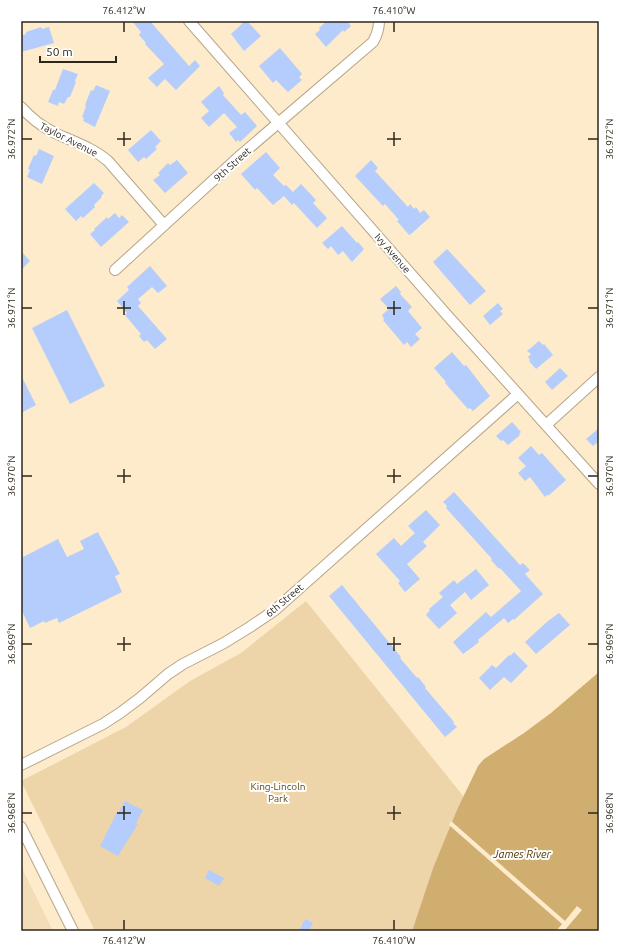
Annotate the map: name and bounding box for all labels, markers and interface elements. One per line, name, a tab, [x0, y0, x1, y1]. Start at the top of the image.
text: 76.412°W	[102, 5, 146, 16]
text: 76.410°W	[372, 5, 416, 16]
scale bar	[40, 38, 116, 64]
text: 50 m	[46, 45, 73, 58]
text: 36.972°N	[6, 118, 17, 160]
text: 36.972°N	[604, 118, 615, 160]
street label: Taylor Avenue	[38, 120, 100, 159]
street label: 9th Street	[212, 145, 253, 184]
street label: Ivy Avenue	[373, 231, 413, 275]
text: 36.971°N	[6, 287, 17, 329]
text: 36.971°N	[604, 287, 615, 329]
text: 36.970°N	[6, 455, 17, 497]
text: 36.970°N	[604, 455, 615, 497]
street label: 6th Street	[263, 582, 305, 619]
text: 36.969°N	[6, 623, 17, 665]
text: 36.969°N	[604, 623, 615, 665]
park label: King-Lincoln Park	[250, 781, 306, 804]
text: 36.968°N	[6, 792, 17, 834]
text: 36.968°N	[604, 792, 615, 834]
water label: James River	[492, 848, 551, 860]
text: 76.412°W	[102, 935, 146, 946]
text: 76.410°W	[372, 935, 416, 946]

